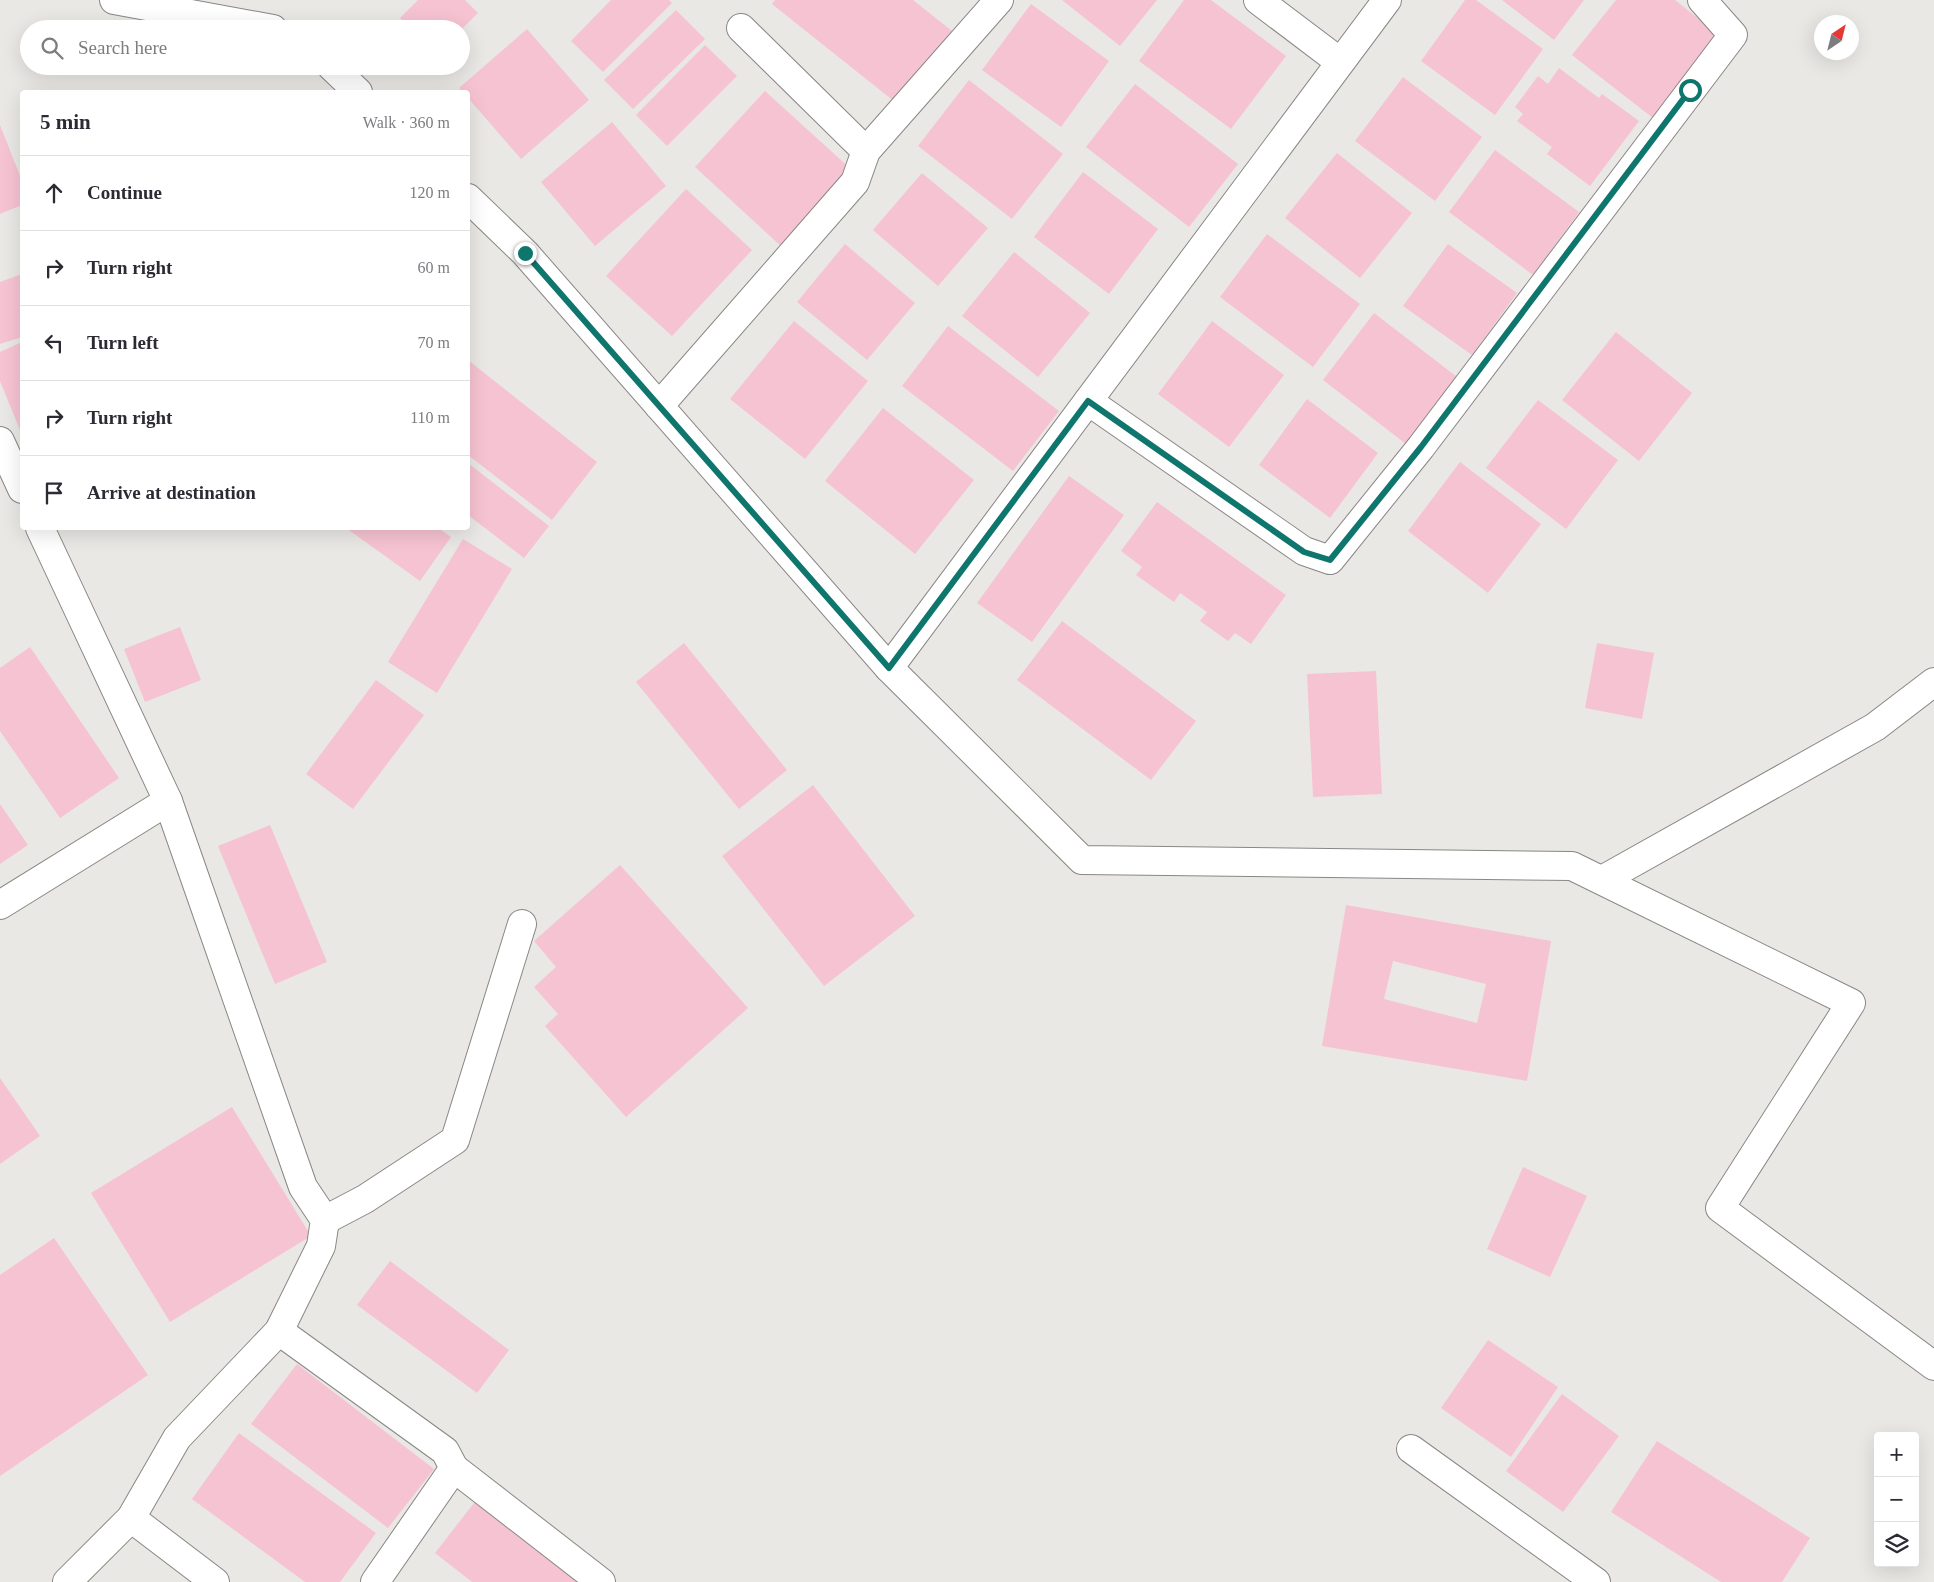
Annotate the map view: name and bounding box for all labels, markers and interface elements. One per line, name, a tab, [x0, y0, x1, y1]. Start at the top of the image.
north arrow	[1814, 15, 1859, 60]
search box	[20, 20, 470, 75]
icon: search	[38, 34, 66, 62]
text: Search here	[78, 37, 167, 58]
route start	[1679, 79, 1702, 102]
text: 5 min	[40, 110, 91, 134]
text: Walk · 360 m	[363, 114, 450, 131]
icon: ahead	[40, 179, 68, 207]
text: Continue	[87, 182, 162, 203]
text: 120 m	[410, 184, 450, 201]
route end	[514, 242, 537, 265]
icon: right	[40, 254, 68, 282]
text: Turn right	[87, 257, 172, 278]
text: 60 m	[418, 259, 450, 276]
icon: left	[40, 329, 68, 357]
text: Turn left	[87, 332, 159, 353]
text: 70 m	[418, 334, 450, 351]
icon: right	[40, 404, 68, 432]
text: Turn right	[87, 407, 172, 428]
text: 110 m	[410, 409, 450, 426]
icon: arrive	[40, 479, 68, 507]
text: Arrive at destination	[87, 482, 256, 503]
map controls	[1874, 1432, 1919, 1567]
button: +	[1874, 1432, 1919, 1477]
button: −	[1874, 1477, 1919, 1522]
button: layers	[1874, 1522, 1919, 1567]

